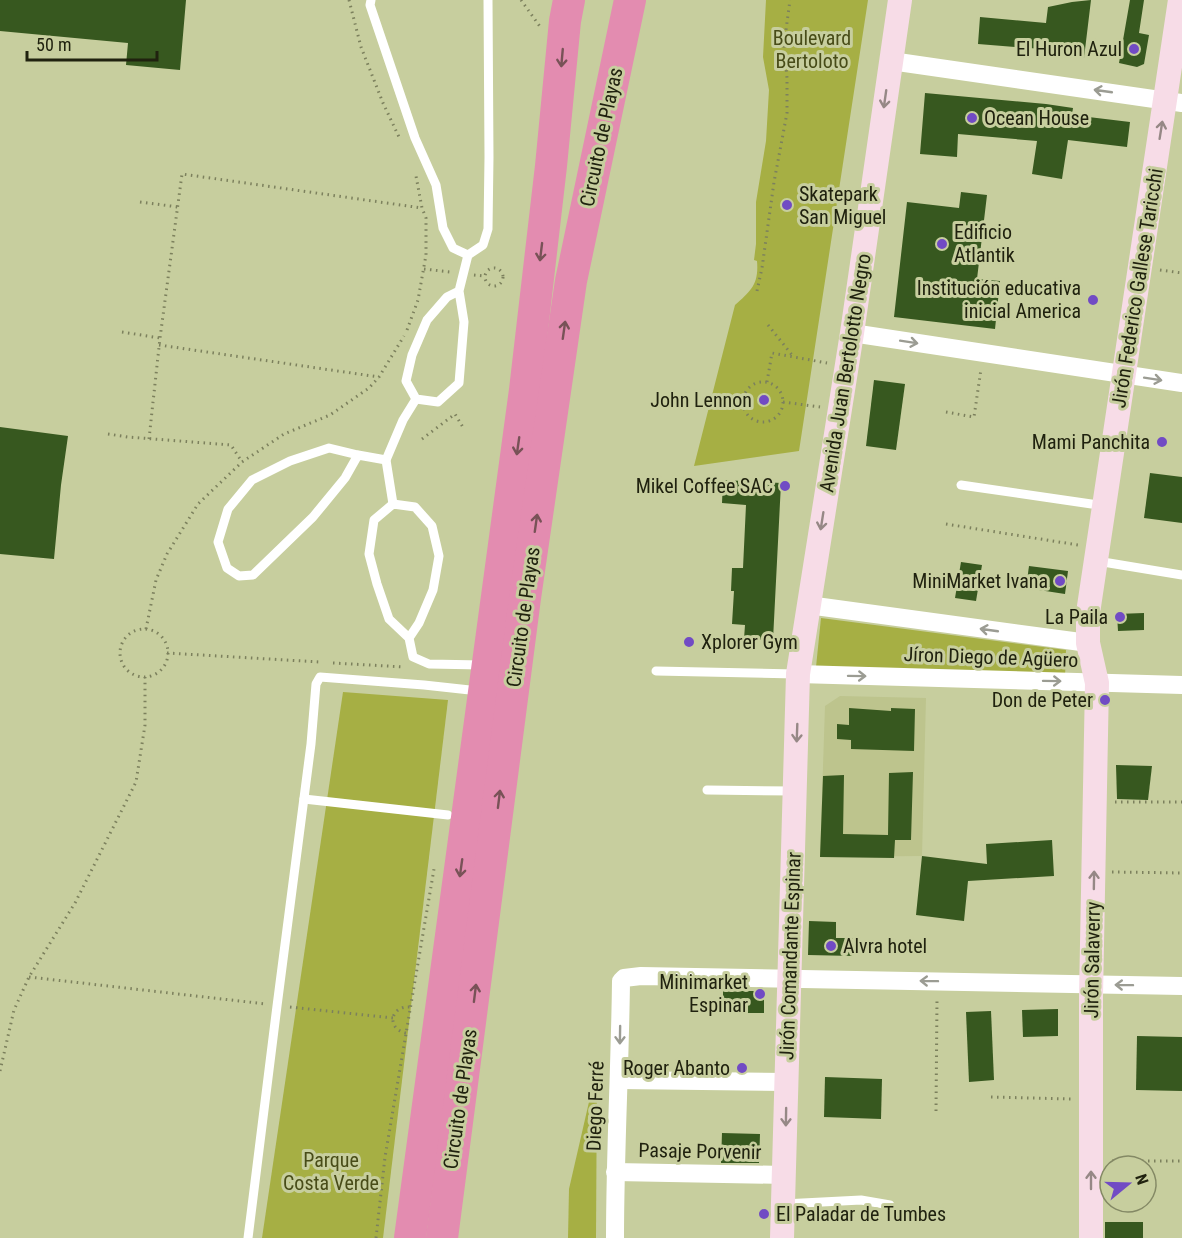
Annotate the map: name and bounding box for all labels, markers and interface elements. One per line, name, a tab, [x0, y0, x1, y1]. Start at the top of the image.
scale bar	[27, 24, 158, 62]
park label: Boulevard Bertoloto	[773, 26, 851, 73]
text: 50 m	[36, 34, 71, 55]
place label: El Huron Azul	[1016, 37, 1122, 61]
marker: El Huron Azul	[1127, 42, 1141, 56]
one-way arrow	[556, 48, 567, 67]
street label: Circuito de Playas	[575, 65, 627, 209]
one-way arrow	[1094, 86, 1114, 97]
one-way arrow	[880, 89, 891, 109]
place label: Ocean House	[984, 106, 1089, 130]
marker: Ocean House	[965, 111, 979, 125]
one-way arrow	[1155, 120, 1166, 140]
street label: Jirón Federico Gallese Taricchi	[1106, 167, 1168, 409]
place label: Skatepark San Miguel	[799, 182, 886, 229]
marker: Skatepark San Miguel	[780, 198, 794, 212]
place label: Edificio Atlantik	[954, 220, 1015, 267]
marker: Edificio Atlantik	[935, 237, 949, 251]
one-way arrow	[536, 242, 547, 261]
street label: Avenida Juan Bertolotto Negro	[814, 252, 876, 494]
place label: Institución educativa inicial America	[917, 276, 1081, 323]
marker: Institución educativa inicial America	[1086, 293, 1100, 307]
one-way arrow	[559, 320, 570, 340]
one-way arrow	[899, 337, 919, 348]
one-way arrow	[1142, 373, 1162, 384]
place label: John Lennon	[650, 388, 752, 412]
marker: John Lennon	[757, 393, 771, 407]
place label: Mami Panchita	[1032, 430, 1150, 454]
one-way arrow	[512, 435, 523, 455]
marker: Mami Panchita	[1155, 435, 1169, 449]
place label: Mikel Coffee SAC	[636, 474, 773, 498]
marker: Mikel Coffee SAC	[778, 479, 792, 493]
one-way arrow	[816, 510, 827, 530]
one-way arrow	[531, 513, 542, 533]
street label: Circuito de Playas	[501, 545, 545, 689]
place label: MiniMarket Ivana	[912, 569, 1048, 593]
marker: MiniMarket Ivana	[1053, 574, 1067, 588]
place label: La Paila	[1045, 605, 1108, 629]
marker: La Paila	[1113, 610, 1127, 624]
one-way arrow	[979, 624, 999, 635]
place label: Xplorer Gym	[701, 630, 798, 654]
marker: Xplorer Gym	[682, 635, 696, 649]
street label: Jíron Diego de Agüero	[903, 642, 1079, 672]
one-way arrow	[846, 670, 866, 681]
one-way arrow	[1041, 675, 1061, 686]
place label: Don de Peter	[992, 688, 1093, 712]
marker: Don de Peter	[1098, 693, 1112, 707]
one-way arrow	[791, 722, 802, 742]
one-way arrow	[494, 790, 505, 810]
street label: Jirón Comandante Espinar	[774, 852, 806, 1060]
one-way arrow	[455, 857, 466, 877]
one-way arrow	[1088, 870, 1099, 890]
street label: Jirón Salaverry	[1079, 901, 1105, 1019]
place label: Alvra hotel	[843, 934, 927, 958]
marker: Alvra hotel	[824, 939, 838, 953]
place label: Minimarket Espinar	[659, 970, 748, 1017]
one-way arrow	[919, 975, 939, 987]
one-way arrow	[1114, 979, 1134, 990]
one-way arrow	[469, 983, 480, 1003]
marker: Minimarket Espinar	[753, 987, 767, 1001]
one-way arrow	[614, 1025, 626, 1045]
street label: Circuito de Playas	[438, 1027, 482, 1171]
place label: Roger Abanto	[623, 1056, 730, 1080]
street label: Diego Ferré	[581, 1061, 609, 1151]
marker: Roger Abanto	[735, 1061, 749, 1075]
one-way arrow	[780, 1106, 792, 1126]
street label: Pasaje Porvenir	[638, 1138, 762, 1164]
park label: Parque Costa Verde	[283, 1148, 379, 1195]
north arrow	[1098, 1154, 1158, 1214]
one-way arrow	[1085, 1170, 1097, 1190]
text: N	[1131, 1172, 1152, 1187]
place label: El Paladar de Tumbes	[776, 1202, 946, 1226]
marker: El Paladar de Tumbes	[757, 1207, 771, 1221]

